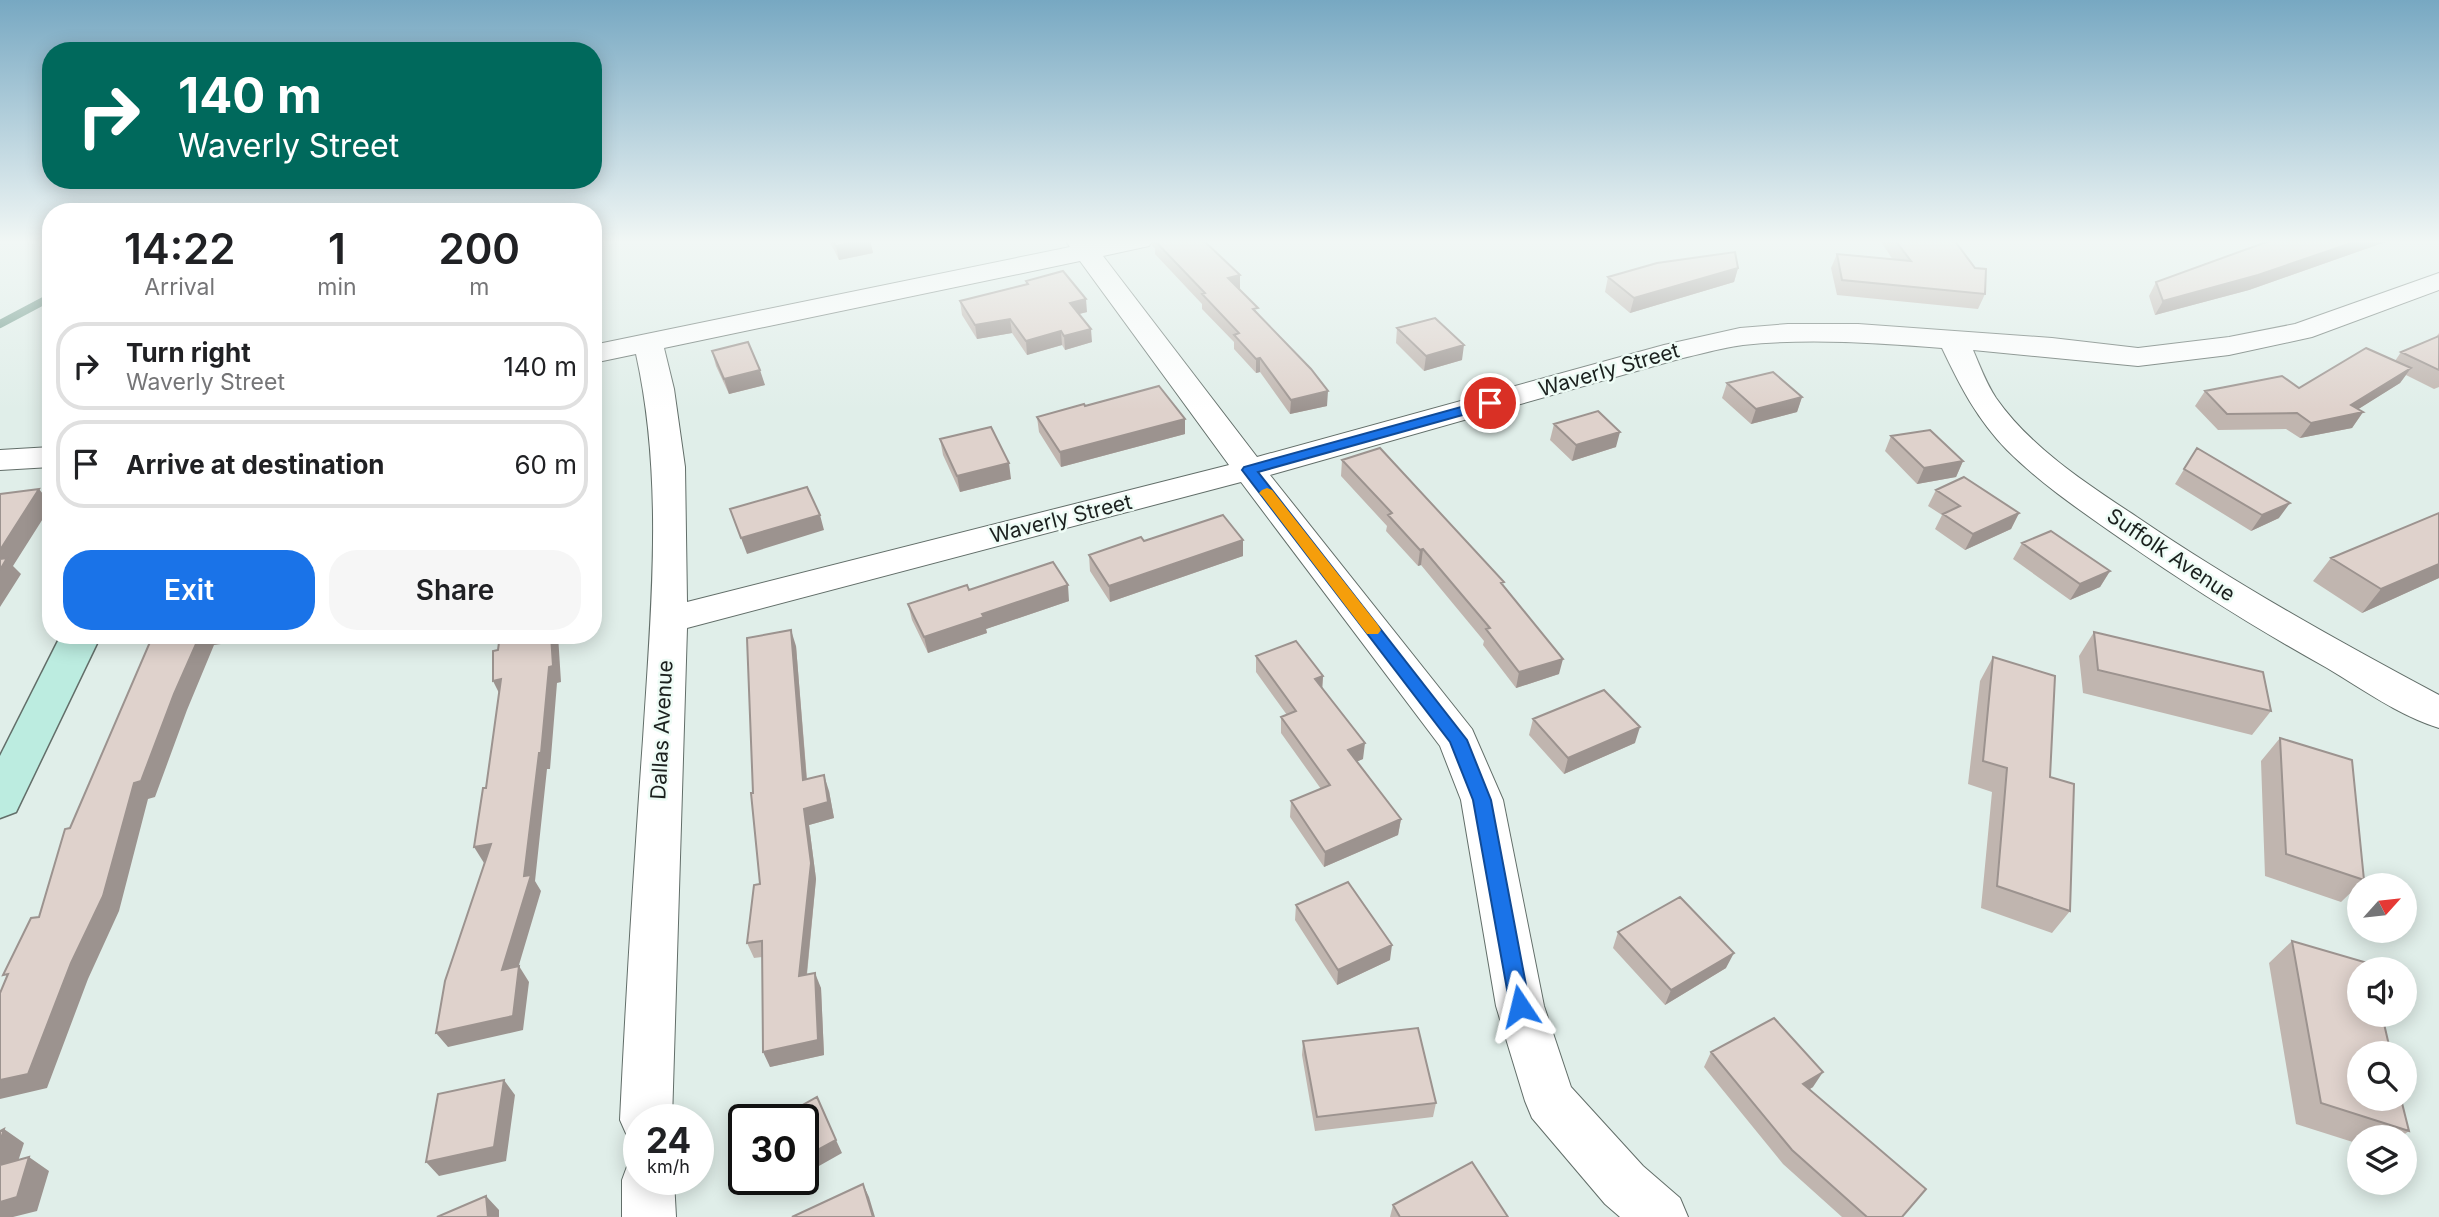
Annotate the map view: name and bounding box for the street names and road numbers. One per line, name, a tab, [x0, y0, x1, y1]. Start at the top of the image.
street label: Waverly Street	[1536, 337, 1682, 402]
street label: Waverly Street	[987, 489, 1134, 548]
street label: Suffolk Avenue	[2103, 503, 2240, 607]
street label: Dallas Avenue	[645, 660, 678, 800]

